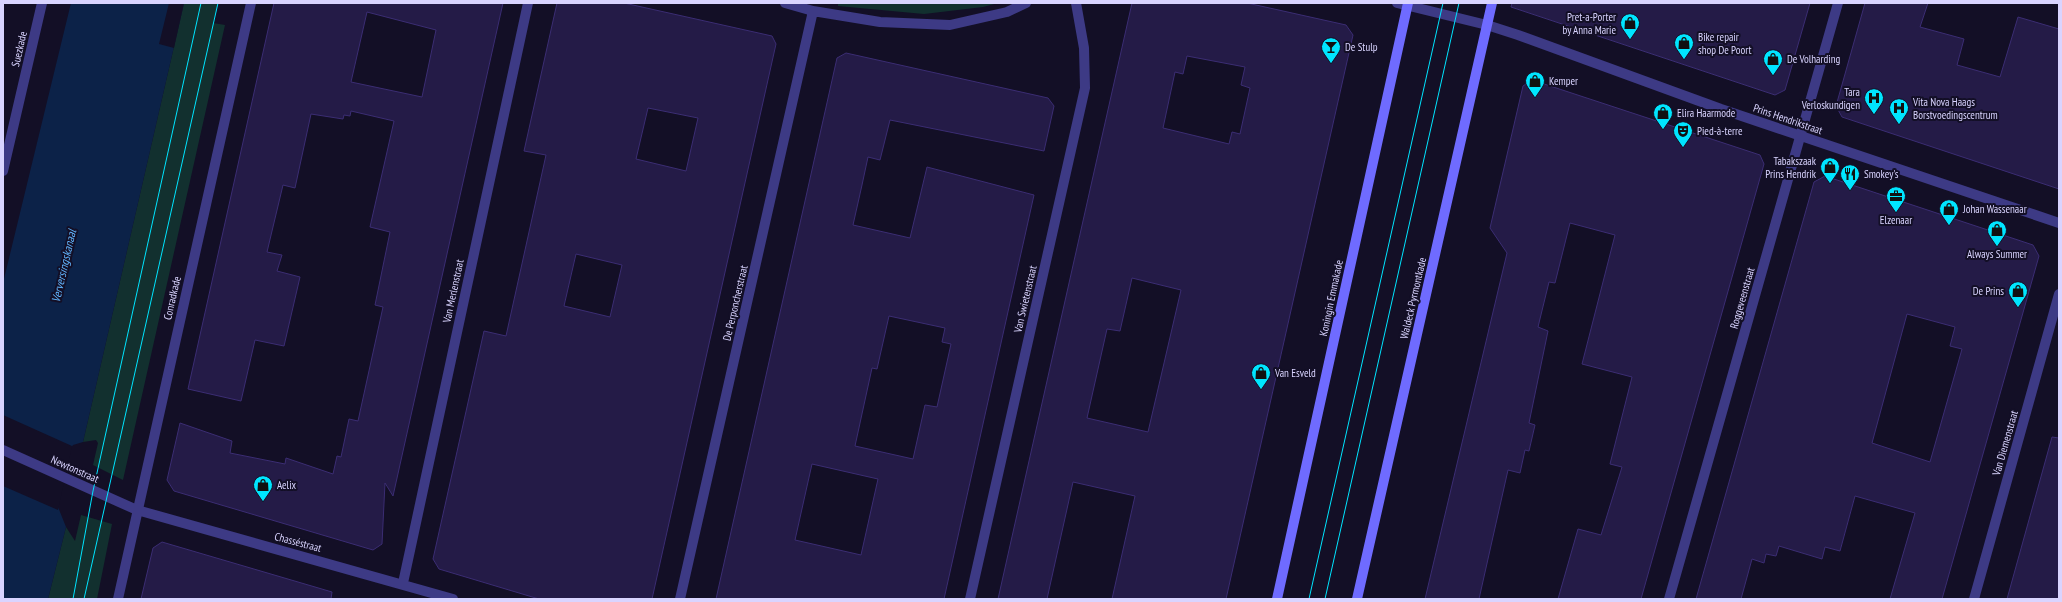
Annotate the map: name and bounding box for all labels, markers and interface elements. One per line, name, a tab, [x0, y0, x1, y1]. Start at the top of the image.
place label: Pret-a-Porter by Anna Marie	[1563, 10, 1616, 37]
shop icon: Pret-a-Porter by Anna Marie	[1619, 12, 1641, 40]
street label: Suezkade	[8, 30, 30, 68]
place label: Bike repair shop De Poort	[1698, 30, 1752, 57]
shop icon: Bike repair shop De Poort	[1673, 32, 1695, 60]
bar icon: De Stulp	[1320, 36, 1342, 64]
place label: De Stulp	[1345, 40, 1378, 54]
shop icon: De Volharding	[1762, 48, 1784, 76]
place label: De Volharding	[1787, 52, 1840, 66]
shop icon: Kemper	[1524, 70, 1546, 98]
place label: Kemper	[1549, 74, 1578, 88]
place label: Tara Verloskundigen	[1801, 85, 1860, 112]
hospital icon: Tara Verloskundigen	[1863, 87, 1885, 115]
place label: Vita Nova Haags Borstvoedingscentrum	[1912, 95, 1998, 122]
hospital icon: Vita Nova Haags Borstvoedingscentrum	[1888, 97, 1910, 125]
street label: Prins Hendrikstraat	[1752, 101, 1824, 137]
shop icon: Elira Haarmode	[1652, 102, 1674, 130]
place label: Elira Haarmode	[1677, 106, 1736, 120]
theatre icon: Pied-à-terre	[1672, 120, 1694, 148]
place label: Pied-à-terre	[1697, 124, 1743, 138]
place label: Tabakszaak Prins Hendrik	[1765, 154, 1817, 181]
shop icon: Tabakszaak Prins Hendrik	[1819, 156, 1841, 184]
restaurant icon: Smokey's	[1839, 163, 1861, 191]
place label: Smokey's	[1864, 167, 1899, 181]
office icon: Elzenaar	[1885, 185, 1907, 213]
shop icon: Johan Wassenaar	[1938, 198, 1960, 226]
place label: Johan Wassenaar	[1962, 202, 2027, 216]
place label: Elzenaar	[1880, 213, 1912, 227]
shop icon: Always Summer	[1986, 219, 2008, 247]
water label: Verversingskanaal	[48, 227, 79, 304]
place label: Always Summer	[1967, 247, 2027, 261]
street label: Waldeck Pyrmontkade	[1397, 255, 1429, 340]
street label: Van Merlenstraat	[439, 258, 467, 325]
street label: Koningin Emmakade	[1316, 258, 1346, 337]
street label: De Perponcherstraat	[720, 264, 750, 342]
street label: Van Swietenstraat	[1010, 264, 1039, 335]
street label: Roggeveenstraat	[1727, 266, 1757, 330]
street label: Conradkade	[160, 274, 184, 321]
shop icon: De Prins	[2007, 280, 2029, 308]
place label: De Prins	[1973, 284, 2004, 298]
shop icon: Van Esveld	[1250, 362, 1272, 390]
place label: Van Esveld	[1274, 366, 1316, 380]
street label: Van Diemenstraat	[1989, 409, 2021, 478]
street label: Newtonstraat	[49, 452, 101, 486]
shop icon: Aelix	[252, 474, 274, 502]
place label: Aelix	[277, 478, 297, 492]
street label: Chasséstraat	[273, 529, 323, 555]

